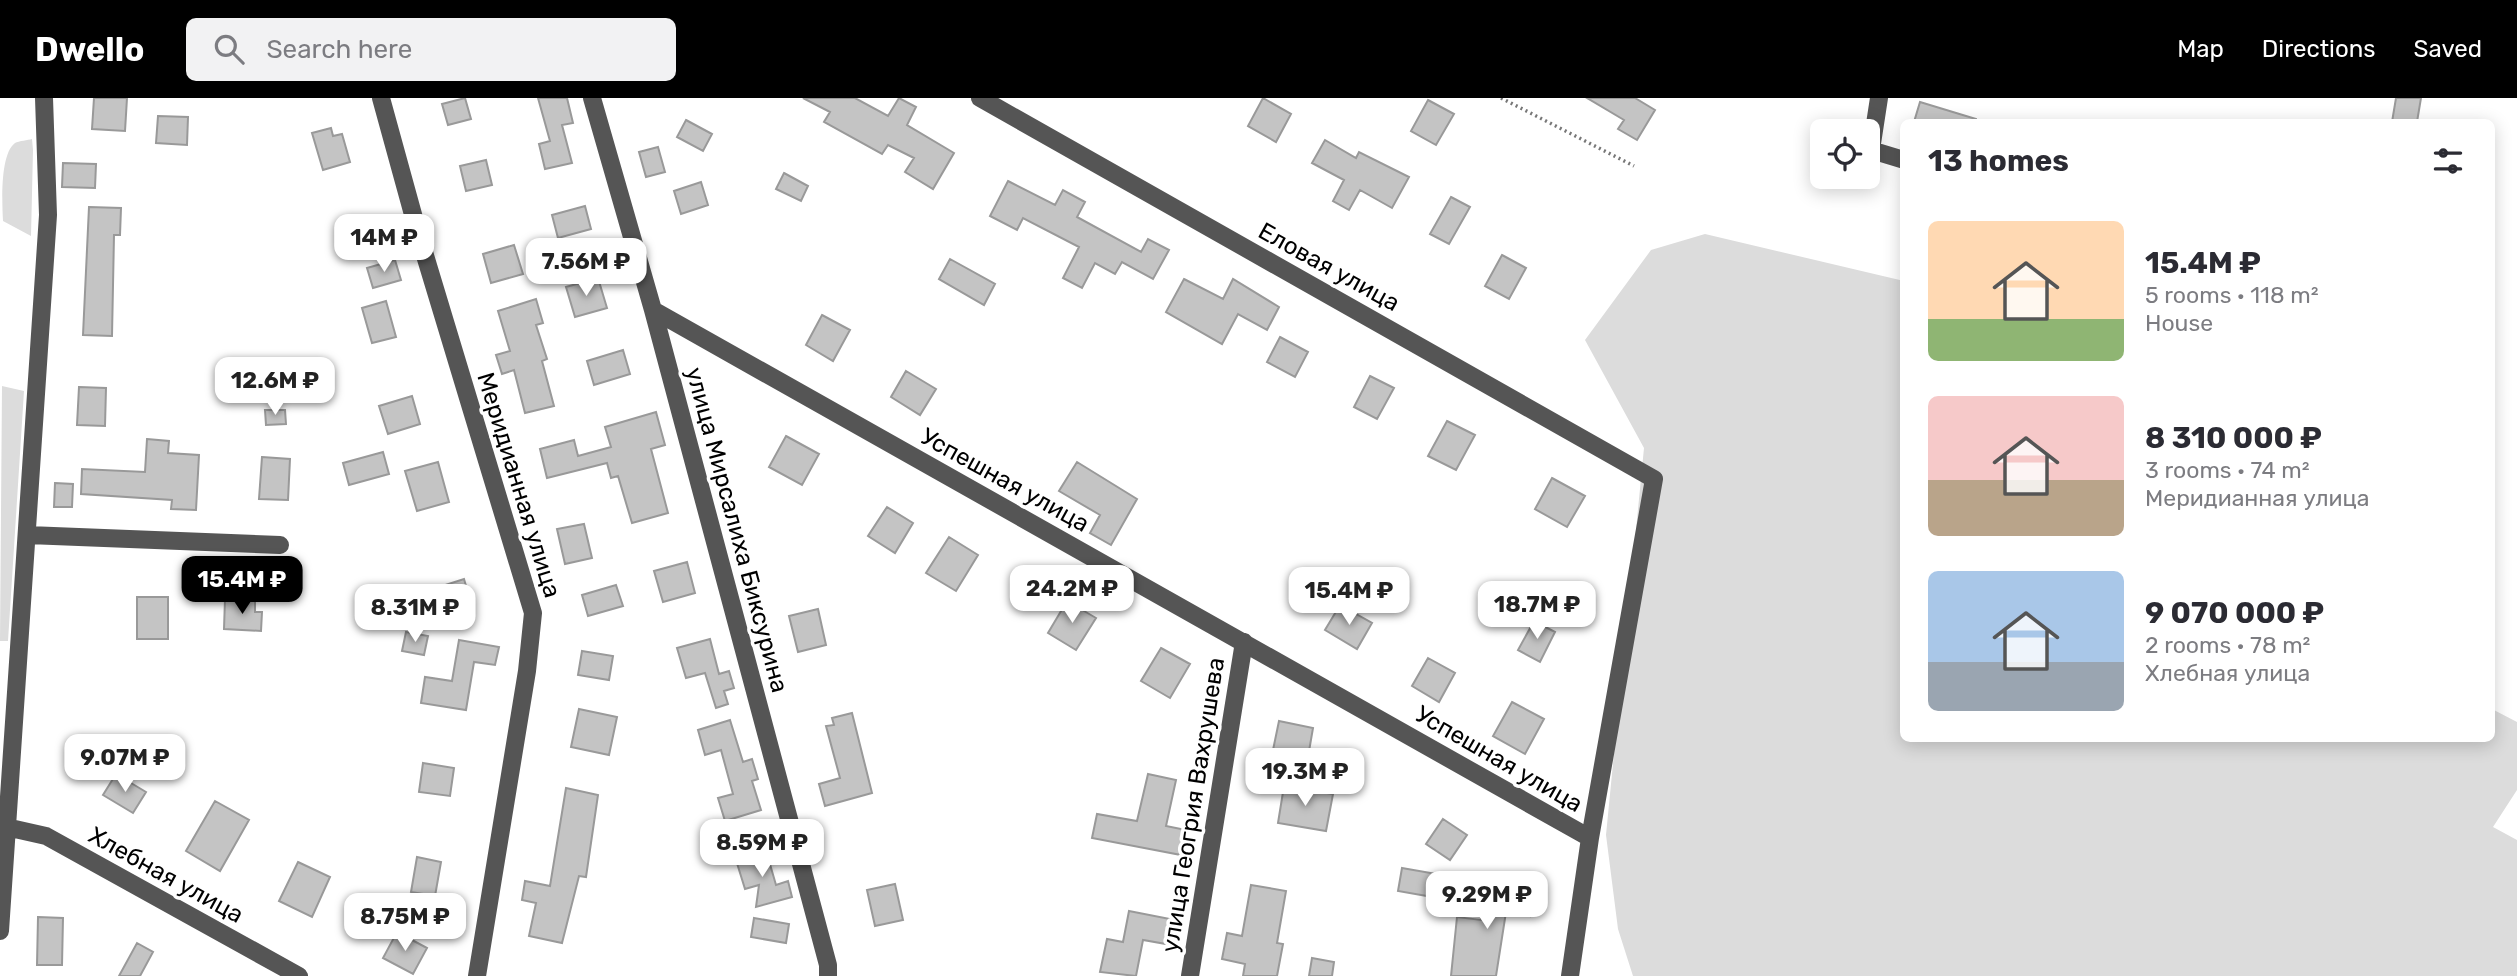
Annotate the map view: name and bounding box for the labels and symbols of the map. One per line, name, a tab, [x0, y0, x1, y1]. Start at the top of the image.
pin: 14M ₽	[335, 214, 433, 274]
street label: Еловая улица	[1254, 217, 1404, 317]
pin: 7.56M ₽	[521, 238, 651, 298]
pin: 12.6M ₽	[210, 358, 340, 417]
street label: улица Мирсалиха Биксурина	[680, 364, 794, 696]
street label: Меридианная улица	[471, 369, 567, 601]
street label: Успешная улица	[916, 422, 1094, 538]
pin: 15.4M ₽	[177, 556, 307, 616]
pin: 24.2M ₽	[1007, 566, 1137, 625]
pin: 15.4M ₽	[1284, 568, 1414, 627]
pin: 18.7M ₽	[1472, 582, 1602, 641]
pin: 8.31M ₽	[350, 584, 480, 644]
street label: улица Геогрия Вахрушева	[1156, 656, 1230, 954]
street label: Успешная улица	[1411, 700, 1587, 818]
pin: 9.07M ₽	[60, 734, 190, 794]
pin: 19.3M ₽	[1240, 748, 1370, 808]
pin: 8.59M ₽	[697, 820, 827, 879]
street label: Хлебная улица	[84, 821, 248, 929]
pin: 9.29M ₽	[1422, 872, 1552, 931]
pin: 8.75M ₽	[340, 894, 470, 953]

